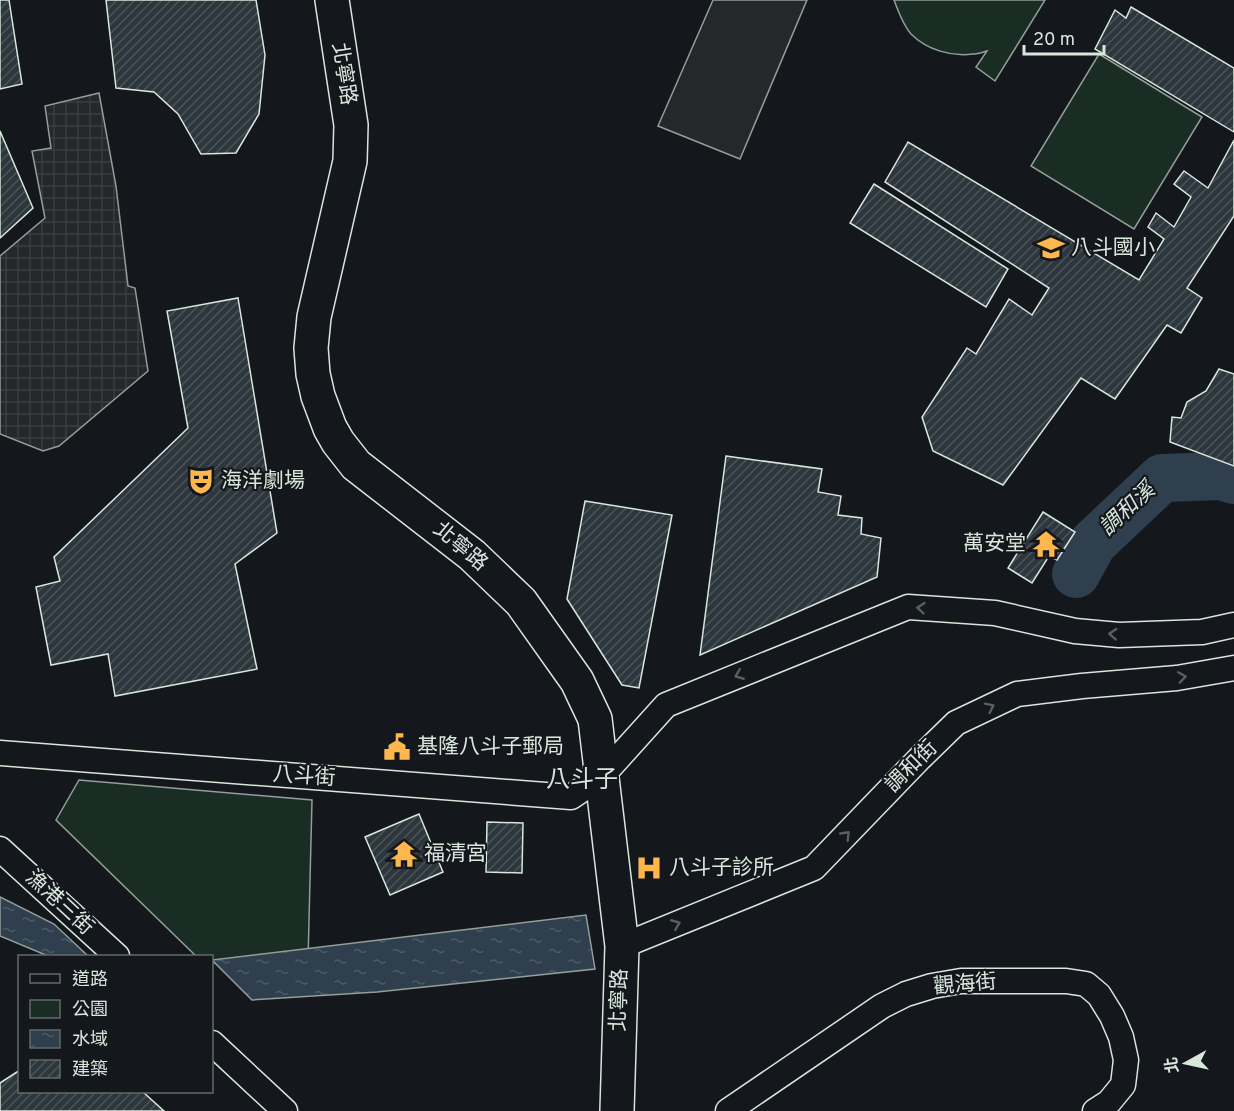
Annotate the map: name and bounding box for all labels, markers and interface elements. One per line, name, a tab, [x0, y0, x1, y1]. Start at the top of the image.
scale bar	[1024, 18, 1104, 56]
text: 20 m	[1033, 29, 1075, 52]
street label: 北寧路	[325, 41, 361, 107]
school or university icon: 八斗國小	[1036, 233, 1066, 263]
place label: 八斗國小	[1071, 235, 1155, 262]
theatre icon: 海洋劇場	[186, 466, 216, 496]
place label: 海洋劇場	[221, 468, 305, 495]
water label: 調和溪	[1095, 476, 1164, 542]
street label: 北寧路	[427, 516, 493, 578]
temple icon: 萬安堂	[1031, 529, 1061, 559]
place label: 萬安堂	[963, 531, 1026, 558]
one-way arrow	[916, 602, 925, 615]
one-way arrow	[1109, 628, 1118, 641]
one-way arrow	[735, 668, 746, 680]
one-way arrow	[1177, 671, 1186, 683]
one-way arrow	[984, 702, 995, 714]
public building icon: 基隆八斗子郵局	[382, 732, 412, 762]
place label: 基隆八斗子郵局	[417, 734, 564, 761]
street label: 調和街	[880, 735, 944, 799]
street label: 八斗街	[272, 761, 336, 793]
district label: 八斗子	[546, 766, 618, 796]
one-way arrow	[839, 831, 850, 842]
temple icon: 福清宮	[389, 839, 419, 869]
place label: 福清宮	[424, 841, 487, 868]
hospital icon: 八斗子診所	[634, 853, 664, 883]
place label: 八斗子診所	[669, 855, 774, 882]
street label: 漁港三街	[19, 864, 99, 942]
one-way arrow	[670, 919, 681, 931]
legend	[18, 955, 213, 1093]
street label: 北寧路	[605, 968, 635, 1032]
text: 道路	[72, 969, 108, 992]
street label: 觀海街	[932, 969, 998, 1001]
text: 公園	[72, 999, 108, 1022]
text: 水域	[72, 1029, 108, 1052]
north arrow	[1156, 1033, 1216, 1093]
text: 北	[1162, 1055, 1184, 1074]
text: 建築	[72, 1059, 108, 1082]

